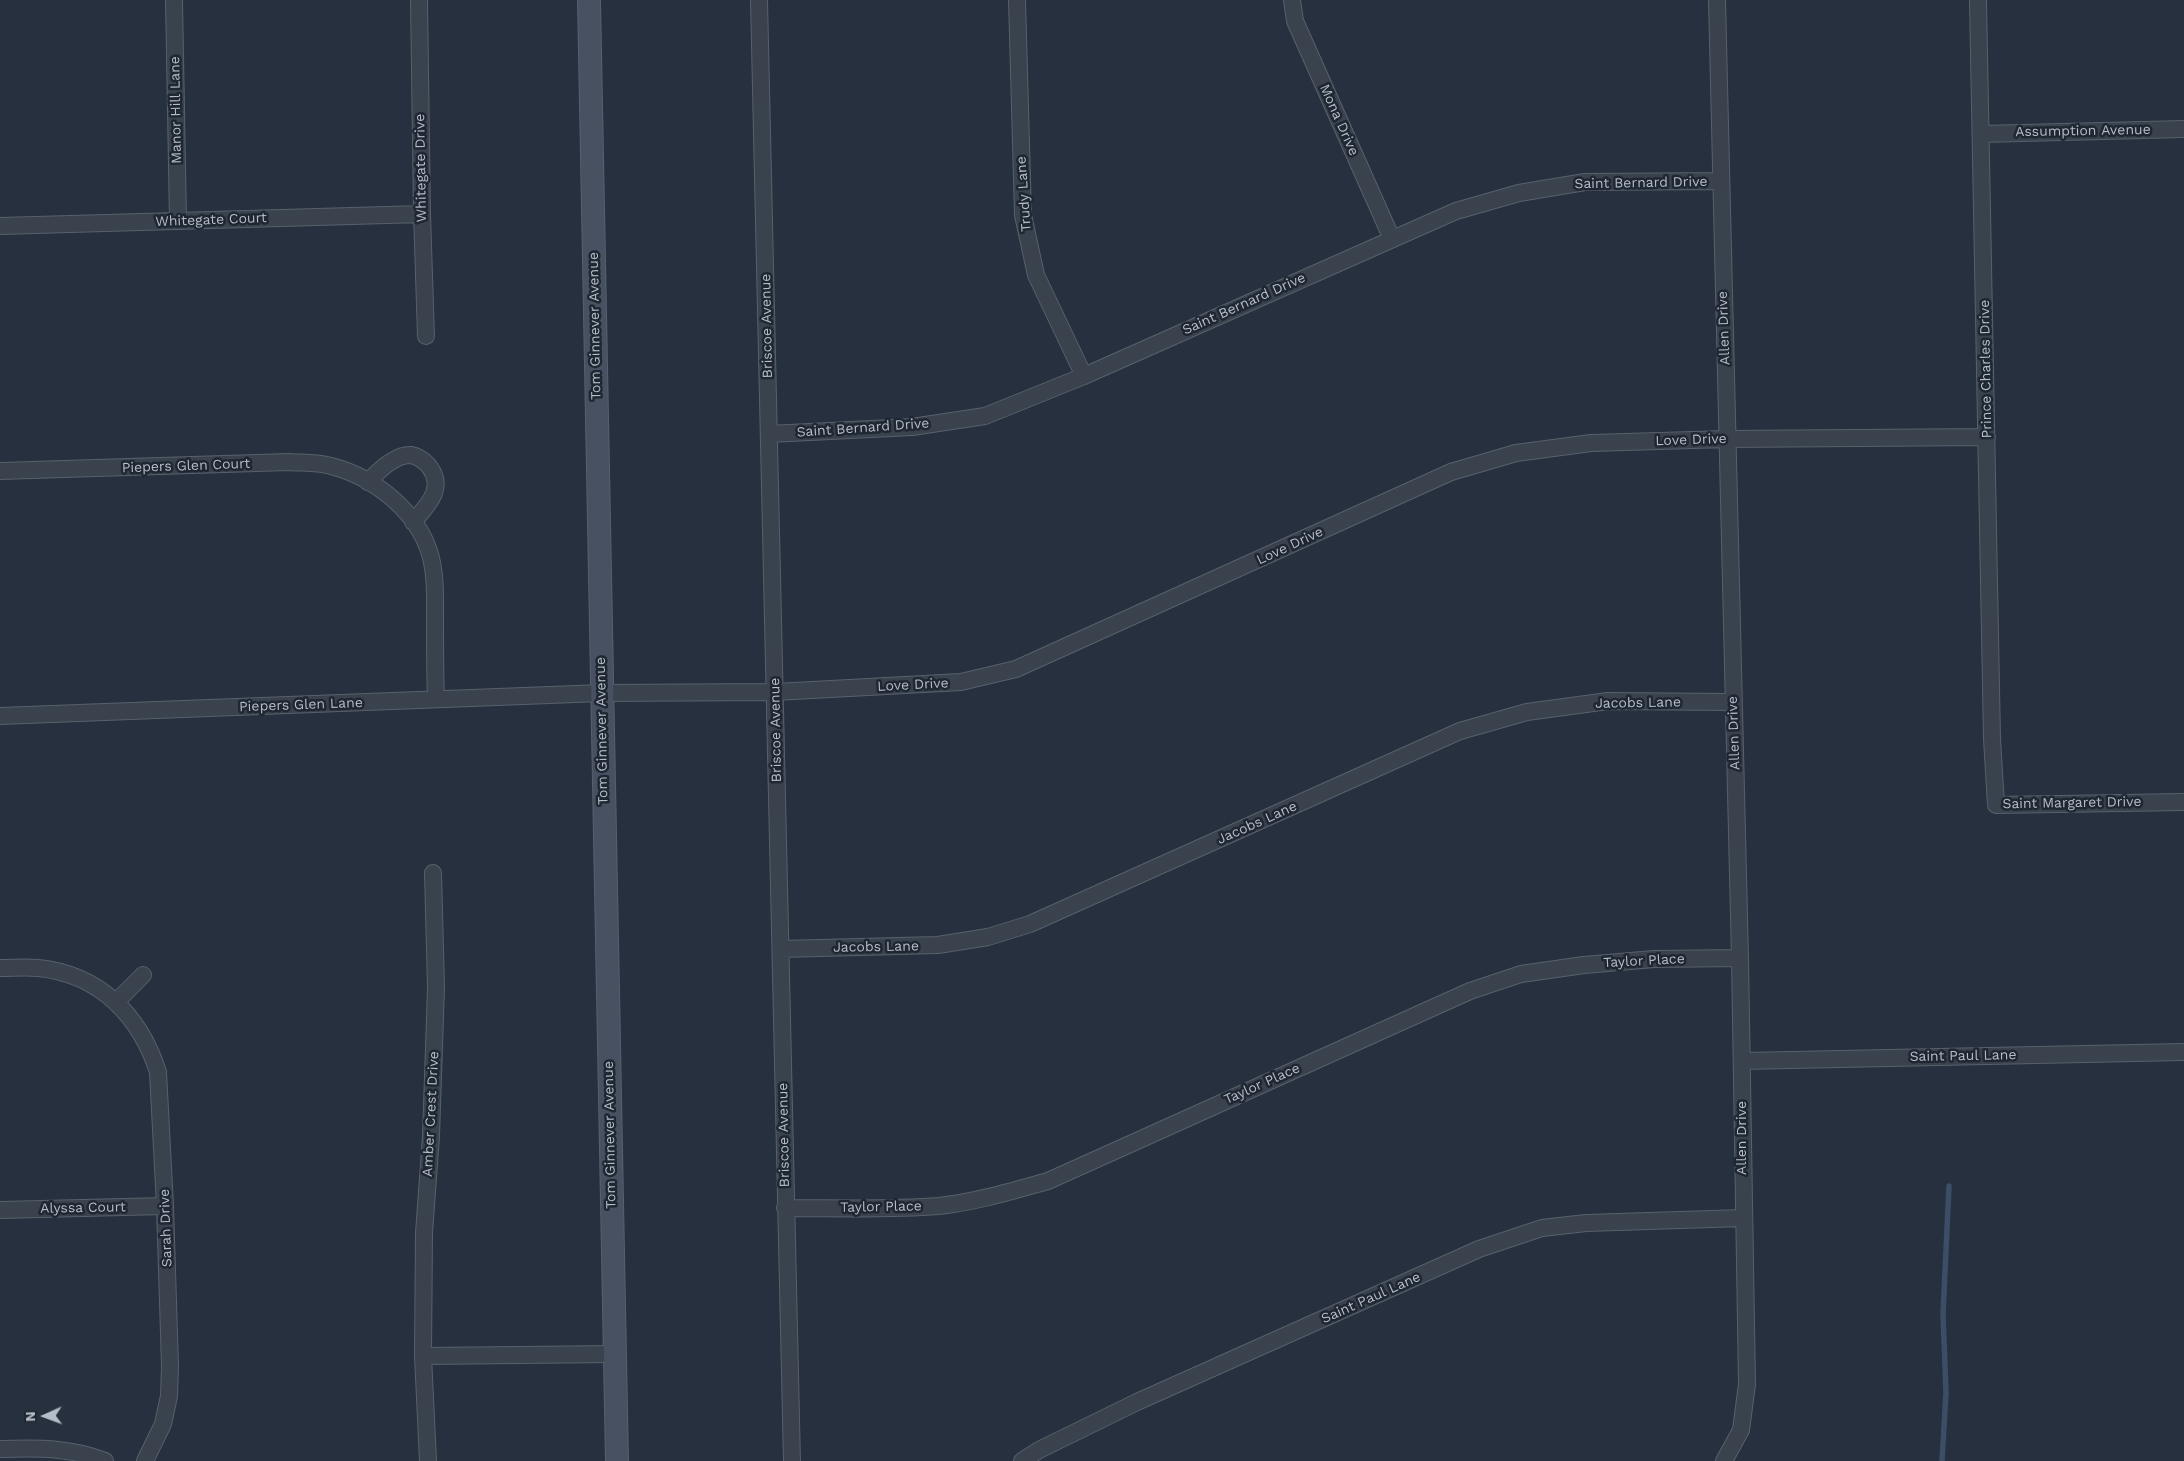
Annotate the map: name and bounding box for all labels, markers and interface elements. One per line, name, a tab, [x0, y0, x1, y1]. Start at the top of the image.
street label: Manor Hill Lane	[167, 56, 185, 164]
street label: Mona Drive	[1316, 82, 1362, 158]
street label: Whitegate Drive	[412, 114, 430, 222]
street label: Assumption Avenue	[2015, 121, 2151, 141]
street label: Trudy Lane	[1013, 156, 1035, 232]
street label: Saint Bernard Drive	[1574, 173, 1708, 193]
street label: Whitegate Court	[155, 210, 267, 230]
street label: Tom Ginnever Avenue	[585, 252, 605, 400]
street label: Saint Bernard Drive	[1180, 269, 1308, 339]
street label: Briscoe Avenue	[758, 274, 776, 378]
street label: Allen Drive	[1714, 291, 1734, 365]
street label: Prince Charles Drive	[1976, 300, 1996, 438]
street label: Saint Bernard Drive	[796, 415, 930, 441]
street label: Love Drive	[1655, 430, 1727, 450]
street label: Piepers Glen Court	[121, 455, 251, 477]
street label: Love Drive	[1254, 523, 1326, 569]
street label: Tom Ginnever Avenue	[592, 657, 612, 805]
street label: Love Drive	[877, 675, 949, 695]
street label: Briscoe Avenue	[767, 678, 785, 782]
street label: Piepers Glen Lane	[239, 694, 363, 716]
street label: Jacobs Lane	[1595, 694, 1681, 712]
street label: Allen Drive	[1724, 696, 1744, 770]
street label: Saint Margaret Drive	[2002, 793, 2142, 813]
street label: Jacobs Lane	[1214, 798, 1300, 848]
street label: Jacobs Lane	[833, 938, 919, 956]
street label: Taylor Place	[1603, 950, 1685, 972]
street label: Saint Paul Lane	[1909, 1047, 2017, 1065]
street label: Amber Crest Drive	[419, 1051, 443, 1177]
street label: Taylor Place	[1221, 1060, 1303, 1108]
street label: Tom Ginnever Avenue	[600, 1061, 620, 1209]
street label: Briscoe Avenue	[775, 1083, 793, 1187]
street label: Allen Drive	[1734, 1101, 1750, 1175]
street label: Sarah Drive	[156, 1189, 176, 1267]
street label: Taylor Place	[840, 1198, 922, 1216]
street label: Alyssa Court	[40, 1199, 126, 1217]
street label: Saint Paul Lane	[1319, 1269, 1423, 1327]
north arrow	[20, 1391, 70, 1441]
text: N	[22, 1411, 38, 1422]

